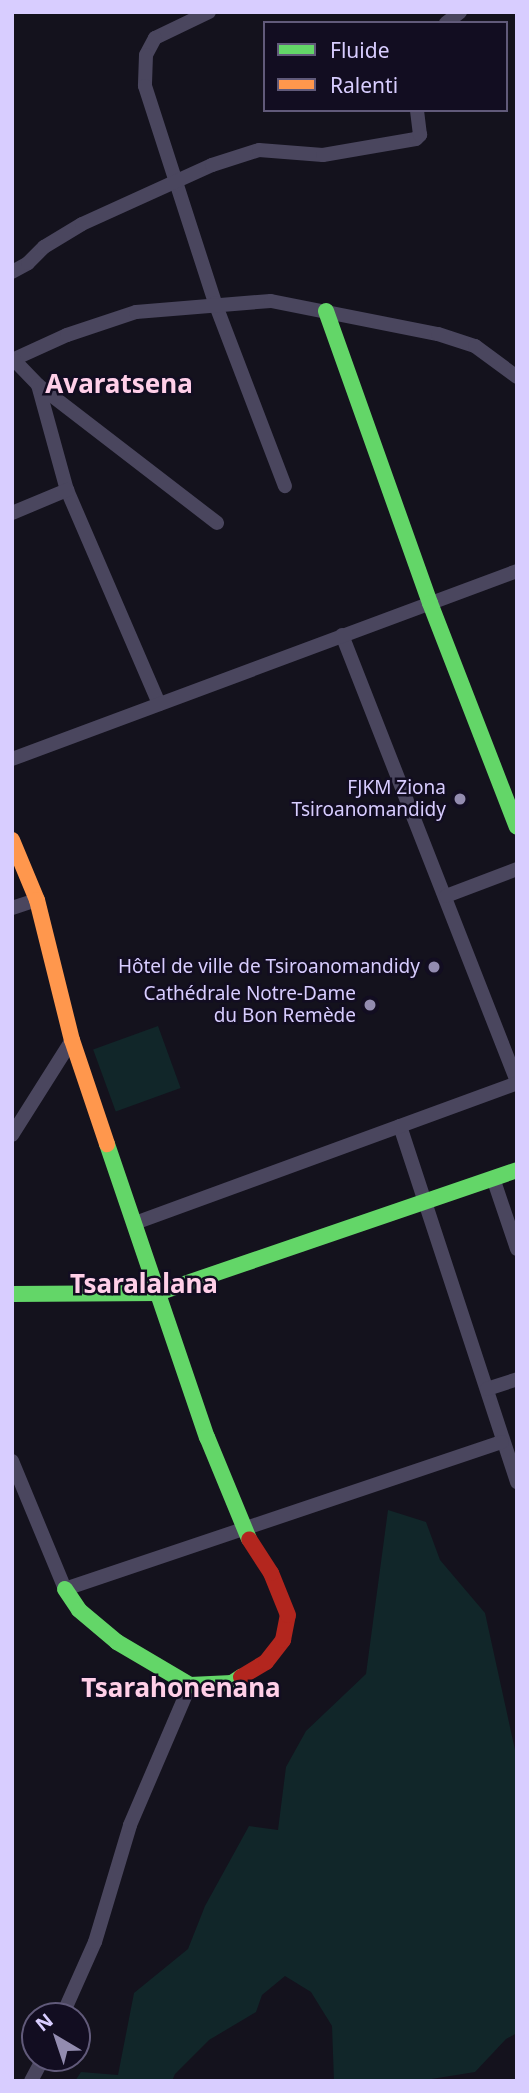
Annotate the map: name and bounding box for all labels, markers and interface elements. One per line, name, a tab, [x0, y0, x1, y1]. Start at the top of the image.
legend	[263, 21, 508, 112]
text: Fluide	[330, 36, 389, 64]
text: Ralenti	[330, 71, 398, 99]
district label: Avaratsena	[45, 368, 193, 400]
place label: FJKM Ziona Tsiroanomandidy	[292, 777, 446, 821]
marker: FJKM Ziona Tsiroanomandidy	[452, 791, 468, 807]
place label: Hôtel de ville de Tsiroanomandidy	[118, 956, 420, 978]
marker: Hôtel de ville de Tsiroanomandidy	[426, 959, 442, 975]
place label: Cathédrale Notre-Dame du Bon Remède	[144, 983, 356, 1027]
marker: Cathédrale Notre-Dame du Bon Remède	[362, 997, 378, 1013]
district label: Tsaralalana	[70, 1268, 218, 1300]
district label: Tsarahonenana	[81, 1672, 281, 1704]
north arrow	[21, 2002, 91, 2072]
text: N	[30, 2007, 58, 2037]

